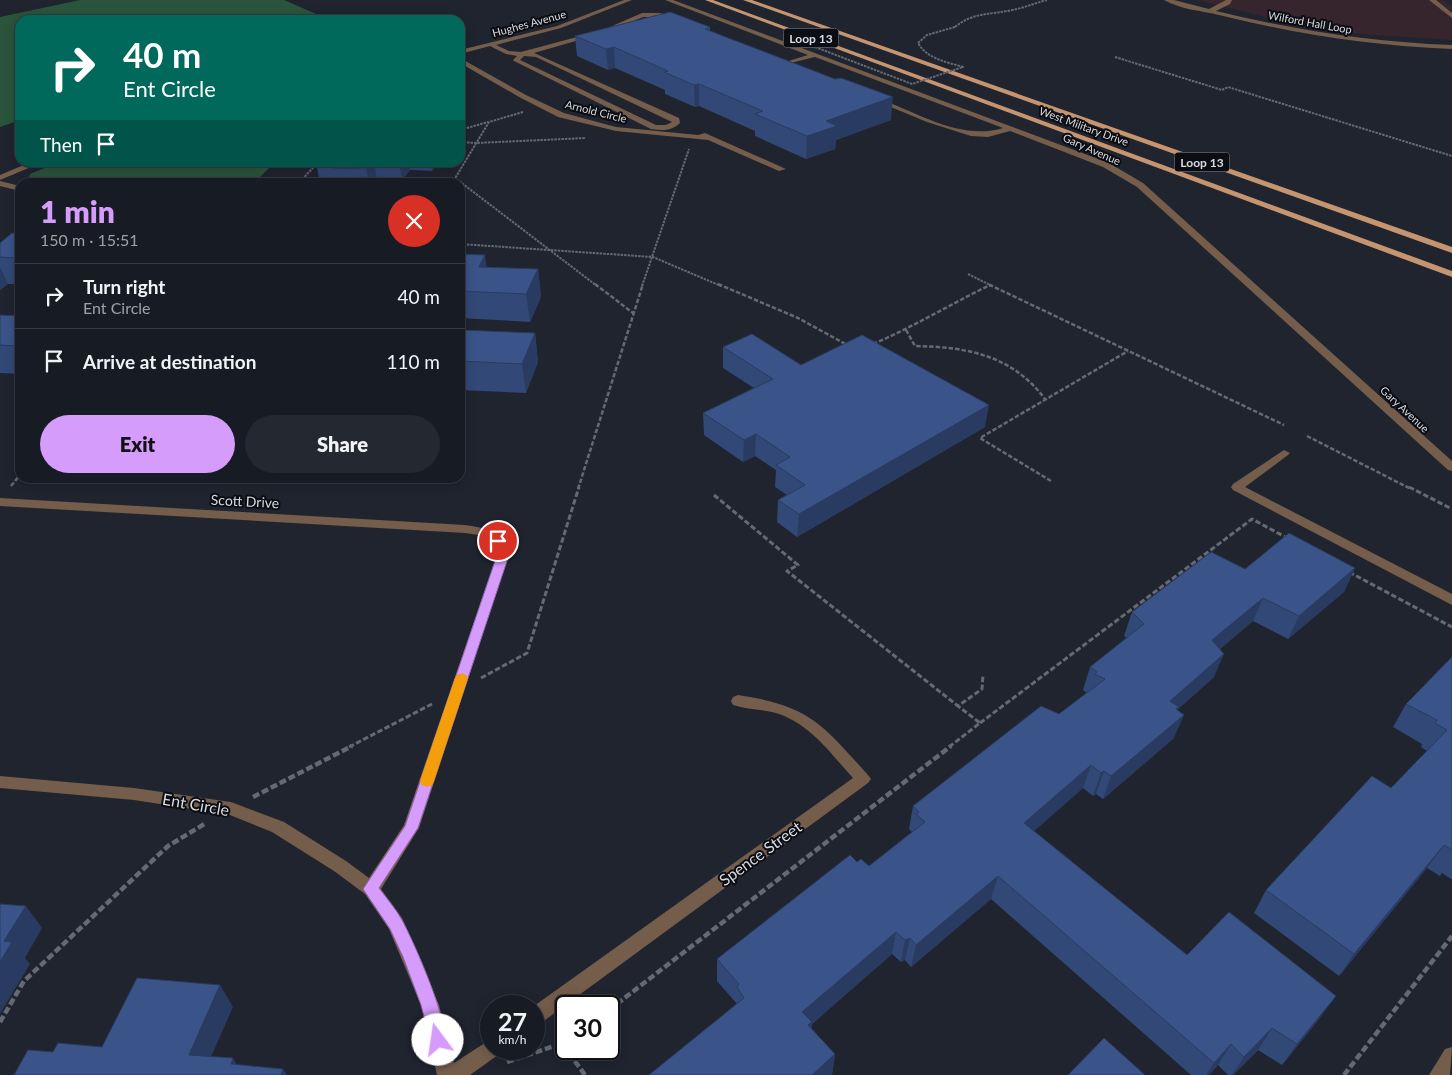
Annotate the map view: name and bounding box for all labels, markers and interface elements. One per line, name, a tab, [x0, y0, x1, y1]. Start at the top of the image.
street label: Hughes Avenue	[491, 7, 567, 39]
street label: Wilford Hall Loop	[1267, 8, 1353, 36]
road number: Loop 13	[784, 28, 838, 48]
text: 40 m	[123, 33, 201, 75]
icon: right	[40, 35, 105, 100]
text: Ent Circle	[123, 75, 216, 102]
street label: Arnold Circle	[564, 97, 628, 125]
street label: West Military Drive	[1038, 104, 1131, 148]
icon: arrive	[92, 130, 120, 158]
street label: Gary Avenue	[1061, 131, 1123, 168]
text: Then	[40, 133, 82, 156]
road number: Loop 13	[1174, 152, 1230, 172]
text: 1 min	[40, 193, 115, 229]
button: close	[388, 195, 440, 247]
text: 150 m · 15:51	[40, 230, 139, 249]
text: Turn right	[83, 275, 165, 298]
icon: right	[40, 282, 68, 310]
text: 40 m	[397, 285, 440, 308]
text: Ent Circle	[83, 298, 151, 317]
icon: arrive	[40, 347, 68, 375]
text: Arrive at destination	[83, 350, 256, 373]
text: 110 m	[386, 350, 440, 373]
street label: Gary Avenue	[1378, 383, 1432, 435]
button: Exit	[40, 415, 235, 473]
button: Share	[245, 415, 440, 473]
street label: Scott Drive	[210, 491, 280, 511]
pin	[477, 520, 519, 562]
icon: arrive	[484, 527, 512, 555]
street label: Ent Circle	[161, 789, 231, 819]
street label: Spence Street	[715, 817, 805, 889]
speed limit sign: 30	[555, 995, 620, 1060]
text: 27	[498, 1006, 527, 1036]
position arrow	[411, 1013, 463, 1065]
text: km/h	[498, 1032, 527, 1047]

